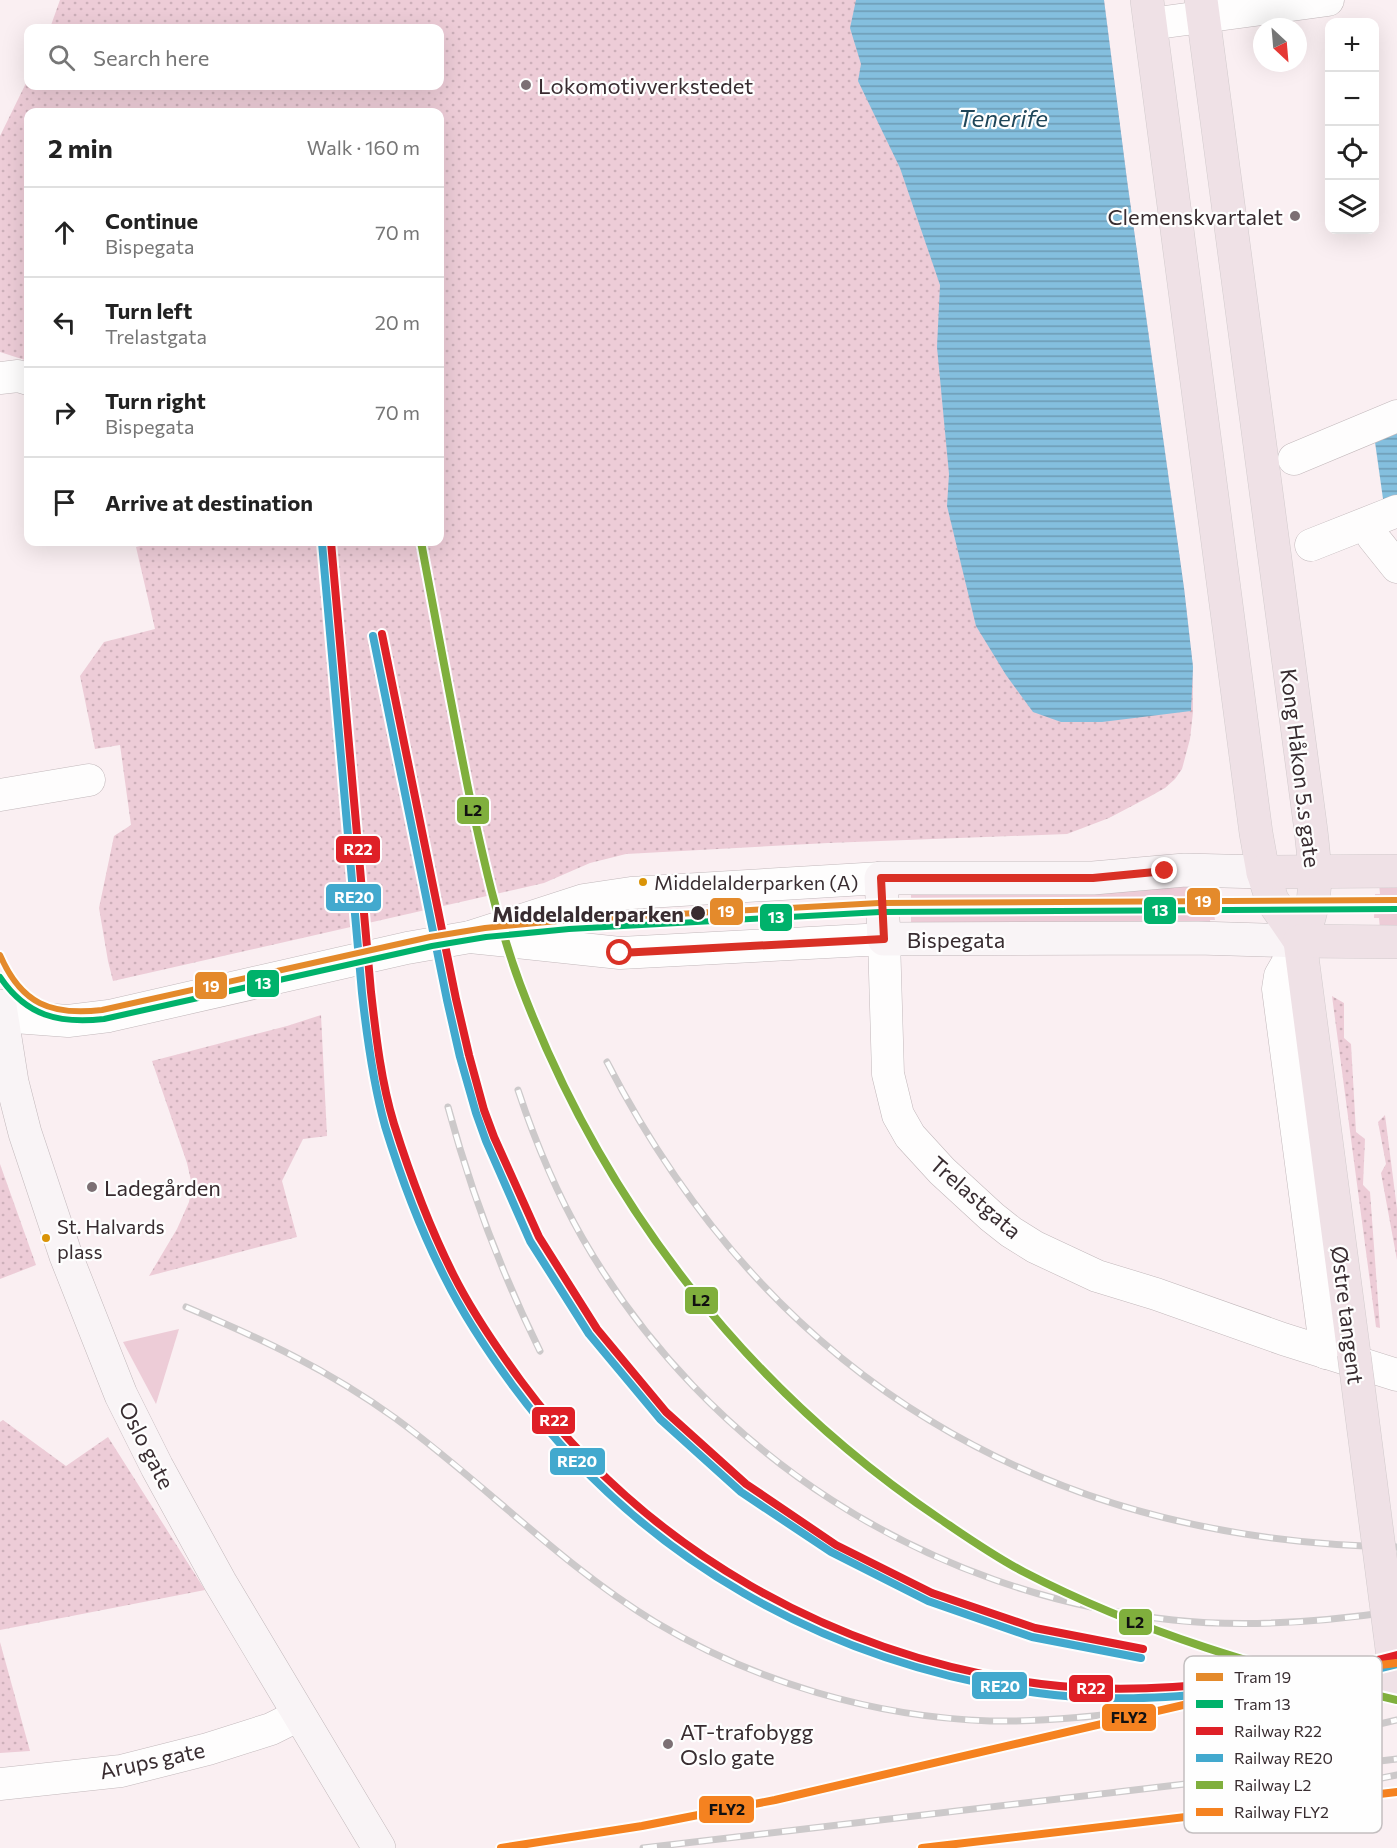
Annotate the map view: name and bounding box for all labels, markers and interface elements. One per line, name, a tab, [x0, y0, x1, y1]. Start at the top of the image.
north arrow	[1253, 18, 1307, 72]
map controls	[1325, 18, 1379, 234]
button: +	[1325, 18, 1379, 72]
search box	[24, 24, 444, 90]
icon: search	[45, 41, 78, 74]
text: Search here	[93, 44, 209, 71]
place label: Lokomotivverkstedet	[538, 72, 753, 99]
button: −	[1325, 72, 1379, 126]
marker: Lokomotivverkstedet	[519, 78, 533, 92]
water label: Tenerife	[958, 103, 1048, 132]
button: locate	[1325, 126, 1379, 180]
text: 2 min	[48, 132, 113, 163]
text: Walk · 160 m	[307, 135, 420, 159]
button: layers	[1325, 180, 1379, 234]
place label: Clemenskvartalet	[1107, 203, 1283, 230]
text: Continue	[105, 207, 198, 234]
marker: Clemenskvartalet	[1288, 209, 1302, 223]
icon: ahead	[48, 216, 81, 249]
text: 70 m	[375, 220, 420, 244]
text: Bispegata	[105, 234, 194, 258]
text: Turn left	[105, 297, 192, 324]
icon: left	[48, 306, 81, 339]
text: 20 m	[375, 310, 420, 334]
text: Trelastgata	[105, 324, 207, 348]
text: Turn right	[105, 387, 206, 414]
icon: right	[48, 396, 81, 429]
text: 70 m	[375, 400, 420, 424]
text: Bispegata	[105, 414, 194, 438]
icon: arrive	[48, 486, 81, 519]
text: Arrive at destination	[105, 489, 313, 516]
street label: Kong Håkon 5.s gate	[1275, 667, 1327, 869]
line badge: L2	[456, 796, 490, 825]
text: L2	[464, 800, 482, 819]
line badge: R22	[335, 835, 381, 864]
text: R22	[343, 839, 373, 858]
route end	[1151, 857, 1177, 883]
place label: Middelalderparken (A)	[654, 870, 858, 894]
marker: Middelalderparken (A)	[637, 876, 649, 888]
line badge: RE20	[325, 883, 382, 912]
text: RE20	[334, 887, 374, 906]
line badge: 19	[1186, 887, 1221, 916]
text: 19	[1194, 891, 1212, 910]
line badge: 13	[1143, 896, 1177, 925]
line badge: 19	[709, 897, 744, 926]
place label: Middelalderparken	[492, 900, 684, 927]
text: 13	[1152, 900, 1168, 919]
text: 19	[717, 901, 735, 920]
line badge: 13	[759, 903, 793, 932]
marker: Middelalderparken	[689, 904, 707, 922]
text: 13	[768, 907, 784, 926]
street label: Bispegata	[907, 926, 1005, 953]
route start	[606, 939, 632, 965]
line badge: 13	[246, 969, 280, 998]
line badge: 19	[194, 971, 228, 1000]
text: 13	[255, 973, 271, 992]
text: 19	[202, 976, 220, 995]
street label: Trelastgata	[925, 1150, 1027, 1244]
place label: Ladegården	[104, 1174, 221, 1201]
marker: Ladegården	[85, 1180, 99, 1194]
place label: St. Halvards plass	[57, 1214, 165, 1263]
marker: St. Halvards plass	[40, 1232, 52, 1244]
street label: Østre tangent	[1326, 1244, 1370, 1386]
line badge: L2	[684, 1286, 719, 1315]
text: L2	[692, 1290, 710, 1309]
street label: Oslo gate	[113, 1397, 181, 1493]
line badge: R22	[531, 1406, 576, 1435]
text: R22	[539, 1410, 569, 1429]
line badge: RE20	[549, 1447, 606, 1476]
text: RE20	[557, 1451, 597, 1470]
line badge: L2	[1118, 1608, 1153, 1636]
text: L2	[1126, 1612, 1144, 1631]
legend	[1184, 1656, 1382, 1833]
text: Tram 19	[1234, 1667, 1291, 1686]
line badge: RE20	[971, 1671, 1028, 1700]
line badge: R22	[1068, 1674, 1114, 1703]
text: RE20	[980, 1676, 1020, 1695]
text: R22	[1076, 1678, 1106, 1697]
text: Tram 13	[1234, 1694, 1291, 1713]
line badge: FLY2	[1101, 1703, 1157, 1732]
text: FLY2	[1111, 1707, 1147, 1726]
place label: AT-trafobygg Oslo gate	[680, 1718, 814, 1770]
text: Railway R22	[1234, 1721, 1322, 1740]
street label: Arups gate	[97, 1736, 207, 1784]
marker: AT-trafobygg Oslo gate	[661, 1737, 675, 1751]
text: Railway RE20	[1234, 1748, 1333, 1767]
text: Railway L2	[1234, 1775, 1312, 1794]
line badge: FLY2	[698, 1795, 755, 1824]
text: FLY2	[709, 1799, 745, 1818]
text: Railway FLY2	[1234, 1802, 1329, 1821]

